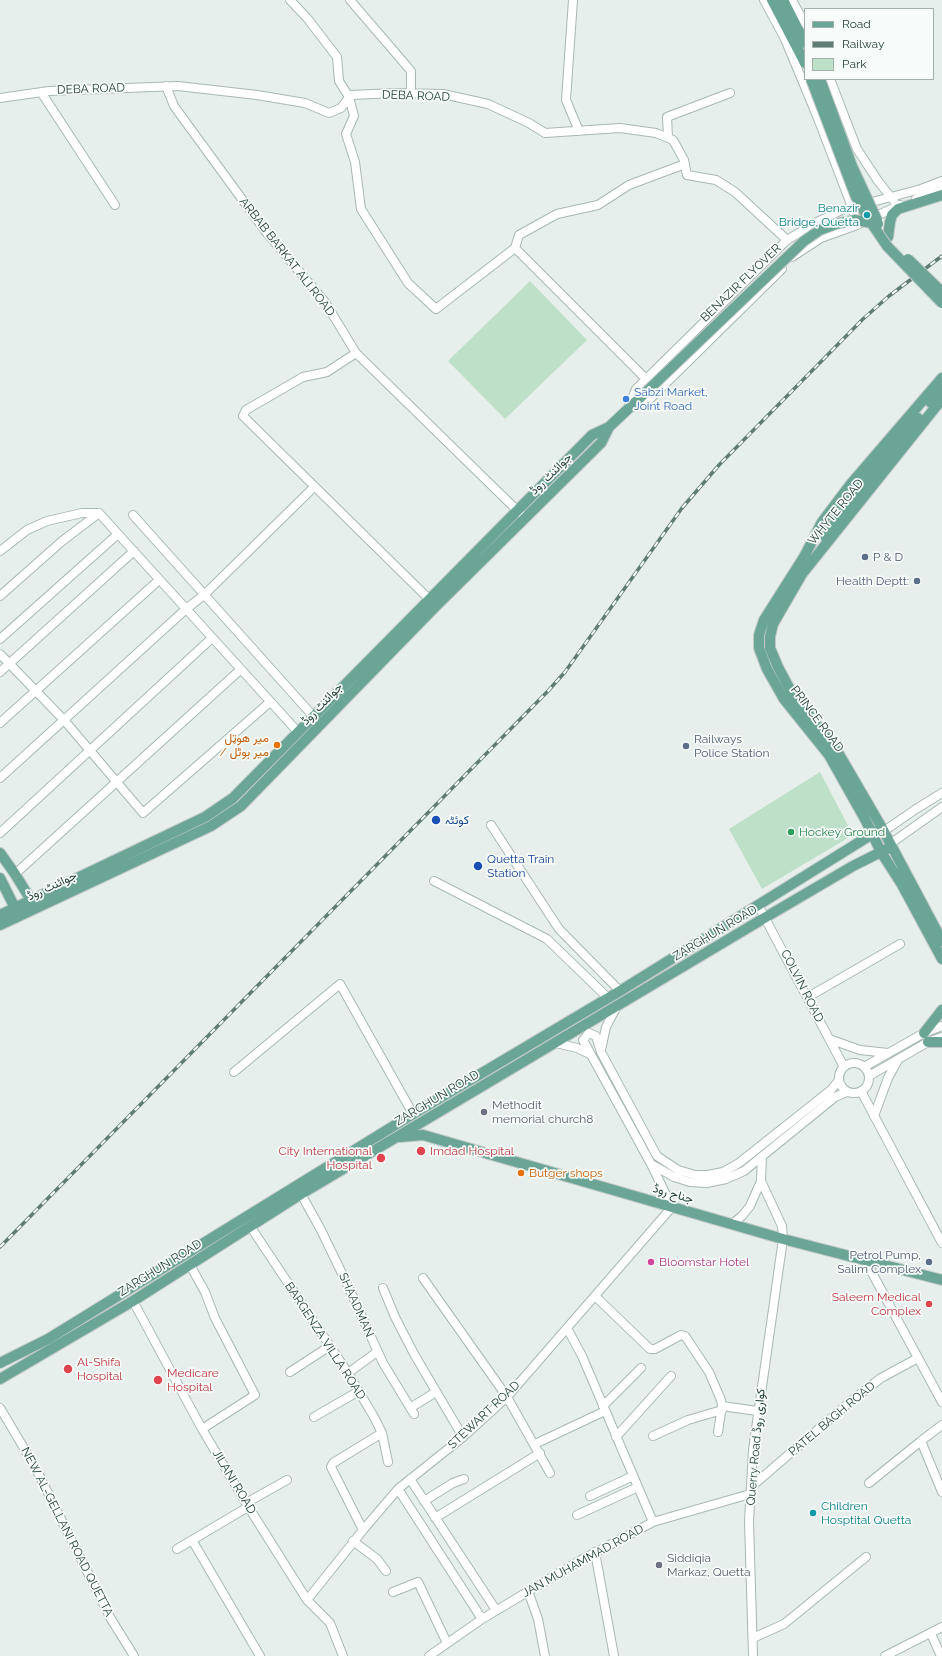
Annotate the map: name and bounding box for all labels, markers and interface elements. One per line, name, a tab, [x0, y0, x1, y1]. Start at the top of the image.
legend	[804, 8, 934, 80]
text: Road	[842, 17, 871, 31]
text: Railway	[842, 37, 884, 51]
text: Park	[842, 57, 867, 71]
street label: DEBA ROAD	[57, 81, 125, 97]
street label: DEBA ROAD	[382, 88, 450, 104]
street label: ARBAB BARKAT ALI ROAD	[236, 195, 338, 319]
place label: Benazir Bridge, Quetta	[779, 201, 859, 229]
marker: Benazir Bridge, Quetta	[862, 210, 872, 220]
street label: BENAZIR FLYOVER	[698, 241, 784, 325]
place label: Sabzi Market, Joint Road	[634, 385, 708, 413]
marker: Sabzi Market, Joint Road	[621, 394, 631, 404]
street label: جوائنٹ روڈ	[527, 450, 575, 498]
street label: WHYTE ROAD	[805, 476, 867, 548]
place label: P & D	[873, 550, 903, 564]
marker: P & D	[860, 552, 870, 562]
place label: Health Deptt:	[836, 574, 909, 588]
marker: Health Deptt:	[912, 576, 922, 586]
street label: جوائنٹ روڈ	[298, 680, 346, 728]
street label: PRINCE ROAD	[787, 683, 847, 755]
place label: میر هوټل / میر ہوٹل	[219, 731, 269, 759]
place label: Railways Police Station	[694, 732, 769, 760]
marker: میر هوټل / میر ہوٹل	[272, 740, 282, 750]
marker: Railways Police Station	[681, 741, 691, 751]
place label: کوئٹہ	[445, 813, 469, 827]
marker: کوئٹہ	[430, 814, 442, 826]
place label: Hockey Ground	[799, 825, 885, 839]
marker: Hockey Ground	[786, 827, 796, 837]
place label: Quetta Train Station	[487, 852, 554, 880]
marker: Quetta Train Station	[472, 860, 484, 872]
street label: جوائنٹ روڈ	[25, 868, 79, 904]
street label: ZARGHUN ROAD	[670, 902, 760, 964]
street label: COLVIN ROAD	[778, 947, 826, 1025]
street label: ZARGHUN ROAD	[392, 1067, 482, 1129]
place label: Methodit memorial church8	[492, 1098, 593, 1126]
marker: Methodit memorial church8	[479, 1107, 489, 1117]
place label: City International Hospital	[278, 1144, 372, 1172]
place label: Imdad Hospital	[430, 1144, 514, 1158]
marker: Imdad Hospital	[415, 1145, 427, 1157]
marker: City International Hospital	[375, 1152, 387, 1164]
place label: Butger shops	[529, 1166, 603, 1180]
marker: Butger shops	[516, 1168, 526, 1178]
street label: جناح روڈ	[651, 1181, 695, 1207]
street label: ZARGHUN ROAD	[116, 1237, 204, 1299]
place label: Petrol Pump, Salim Complex	[837, 1248, 921, 1276]
place label: Bloomstar Hotel	[659, 1255, 749, 1269]
marker: Bloomstar Hotel	[646, 1257, 656, 1267]
marker: Petrol Pump, Salim Complex	[924, 1257, 934, 1267]
street label: SHAADMAN	[335, 1271, 377, 1339]
street label: BARGENZA VILLA ROAD	[282, 1280, 368, 1402]
place label: Saleem Medical Complex	[832, 1290, 921, 1318]
marker: Saleem Medical Complex	[924, 1299, 934, 1309]
place label: Al-Shifa Hospital	[77, 1355, 123, 1383]
marker: Al-Shifa Hospital	[62, 1363, 74, 1375]
place label: Medicare Hospital	[167, 1366, 219, 1394]
marker: Medicare Hospital	[152, 1374, 164, 1386]
street label: STEWART ROAD	[445, 1378, 523, 1452]
street label: PATEL BAGH ROAD	[786, 1379, 878, 1459]
street label: Querry Road کواری روڈ	[744, 1388, 768, 1506]
street label: NEW AL-GELLANI ROAD QUETTA	[18, 1445, 116, 1619]
street label: JILANI ROAD	[209, 1447, 259, 1517]
place label: Children Hosptital Quetta	[821, 1499, 911, 1527]
marker: Children Hosptital Quetta	[808, 1508, 818, 1518]
street label: JAN MUHAMMAD ROAD	[520, 1522, 646, 1600]
place label: Siddiqia Markaz, Quetta	[667, 1551, 750, 1579]
marker: Siddiqia Markaz, Quetta	[654, 1560, 664, 1570]

